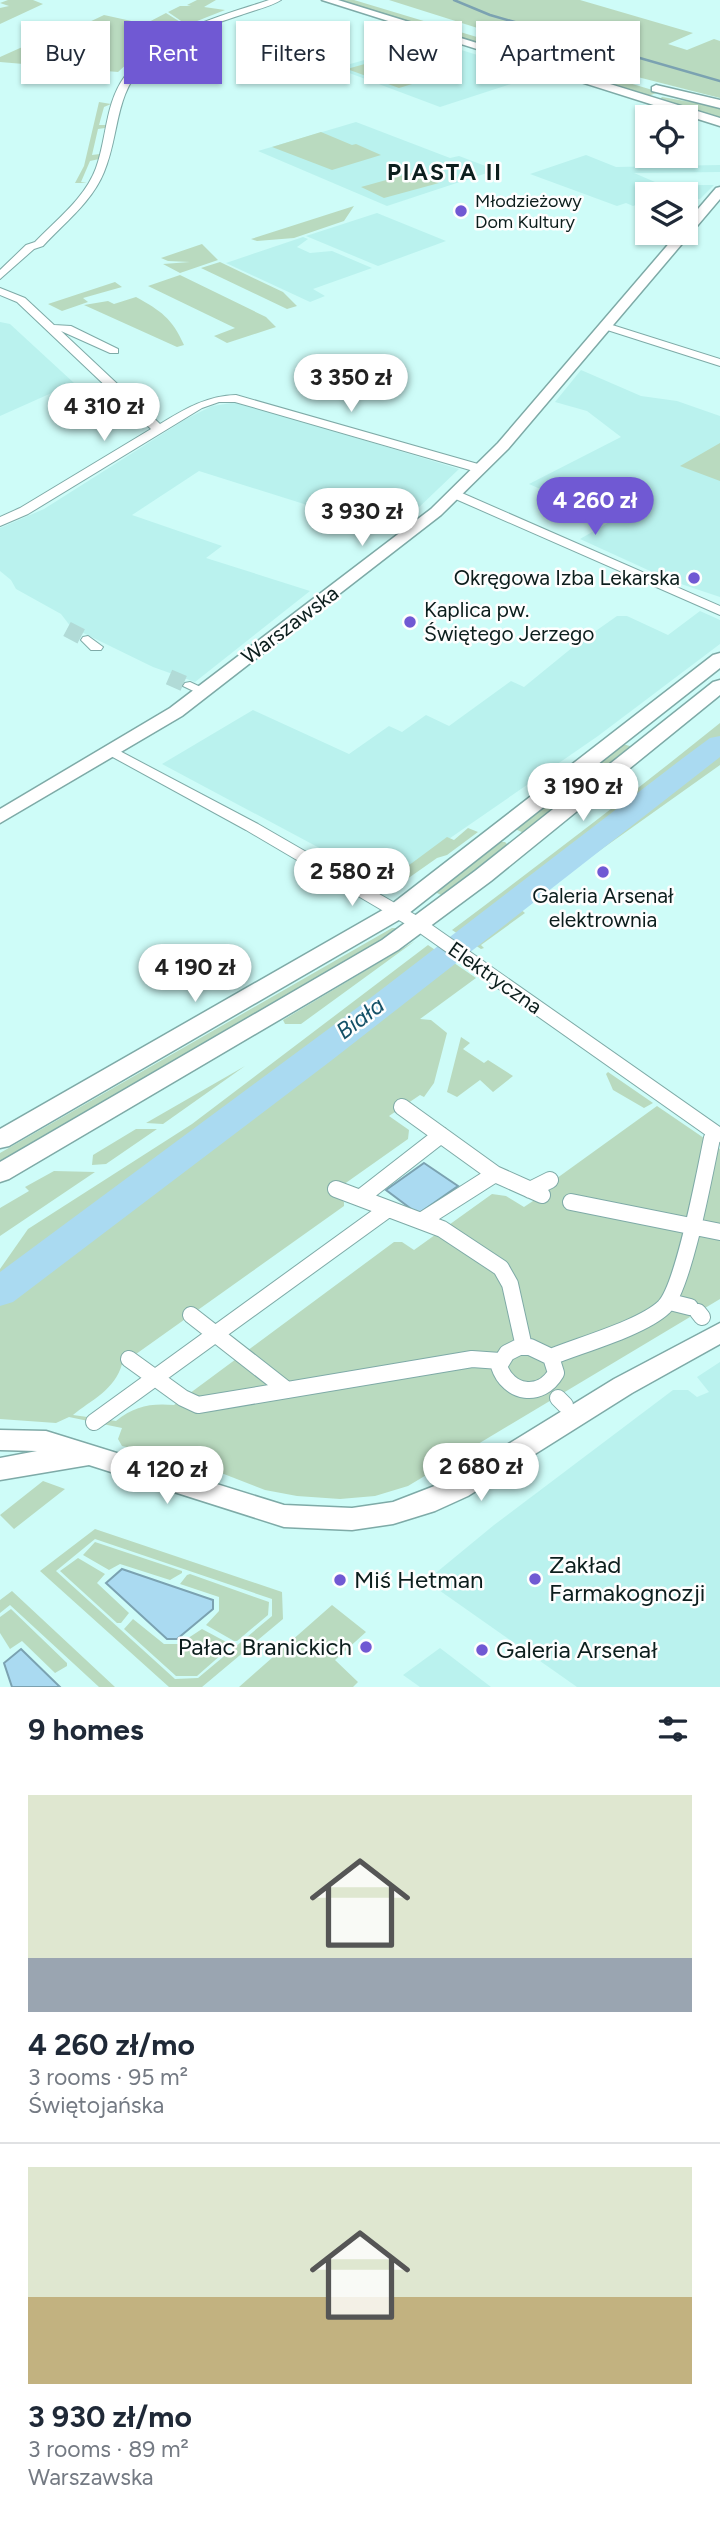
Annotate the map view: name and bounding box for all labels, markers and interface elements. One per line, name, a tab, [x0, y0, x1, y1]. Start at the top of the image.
chip: Buy	[21, 21, 110, 84]
chip: Rent	[124, 21, 222, 84]
chip: Filters	[236, 21, 350, 84]
chip: New	[364, 21, 462, 84]
chip: Apartment	[476, 21, 640, 84]
map controls	[635, 105, 698, 245]
button: locate	[635, 105, 698, 168]
district label: PIASTA II	[387, 158, 503, 186]
button: layers	[635, 182, 698, 245]
place label: Młodzieżowy Dom Kultury	[475, 190, 582, 233]
marker: Młodzieżowy Dom Kultury	[453, 203, 469, 219]
pin: 3 350 zł	[279, 354, 423, 414]
text: 3 350 zł	[310, 363, 392, 391]
pin: 4 310 zł	[32, 384, 176, 443]
text: 4 310 zł	[64, 392, 144, 420]
pin: 4 260 zł	[523, 477, 667, 537]
text: 4 260 zł	[553, 486, 637, 514]
pin: 3 930 zł	[290, 489, 434, 548]
text: 3 930 zł	[321, 497, 403, 525]
place label: Okręgowa Izba Lekarska	[454, 565, 680, 590]
marker: Okręgowa Izba Lekarska	[686, 570, 702, 586]
street label: Warszawska	[236, 580, 343, 669]
place label: Kaplica pw. Świętego Jerzego	[424, 597, 594, 646]
marker: Kaplica pw. Świętego Jerzego	[402, 614, 418, 630]
pin: 3 190 zł	[511, 764, 655, 823]
text: 3 190 zł	[543, 772, 623, 800]
pin: 2 580 zł	[280, 848, 424, 908]
text: 2 580 zł	[310, 857, 394, 885]
marker: Galeria Arsenał elektrownia	[595, 864, 611, 880]
place label: Galeria Arsenał elektrownia	[532, 883, 674, 932]
street label: Elektryczna	[444, 936, 547, 1019]
pin: 4 190 zł	[123, 944, 267, 1004]
text: 4 190 zł	[154, 953, 236, 981]
water label: Biała	[330, 991, 390, 1045]
pin: 2 680 zł	[409, 1444, 553, 1503]
pin: 4 120 zł	[95, 1446, 239, 1506]
text: 2 680 zł	[439, 1452, 523, 1480]
text: 4 120 zł	[127, 1455, 207, 1483]
place label: Zakład Farmakognozji	[549, 1550, 705, 1607]
place label: Miś Hetman	[354, 1565, 483, 1594]
marker: Zakład Farmakognozji	[527, 1571, 543, 1587]
marker: Miś Hetman	[332, 1572, 348, 1588]
place label: Pałac Branickich	[178, 1632, 352, 1661]
place label: Galeria Arsenał	[496, 1635, 658, 1664]
marker: Pałac Branickich	[358, 1639, 374, 1655]
marker: Galeria Arsenał	[474, 1642, 490, 1658]
icon: filters	[654, 1710, 692, 1748]
text: 9 homes	[28, 1711, 144, 1748]
icon: home	[297, 1840, 423, 1966]
text: 4 260 zł/mo	[28, 2026, 195, 2063]
text: 3 rooms · 95 m²	[28, 2063, 188, 2091]
text: Świętojańska	[28, 2091, 164, 2119]
icon: home	[297, 2212, 423, 2338]
text: 3 930 zł/mo	[28, 2398, 192, 2435]
text: 3 rooms · 89 m²	[28, 2435, 189, 2463]
text: Warszawska	[28, 2463, 154, 2491]

